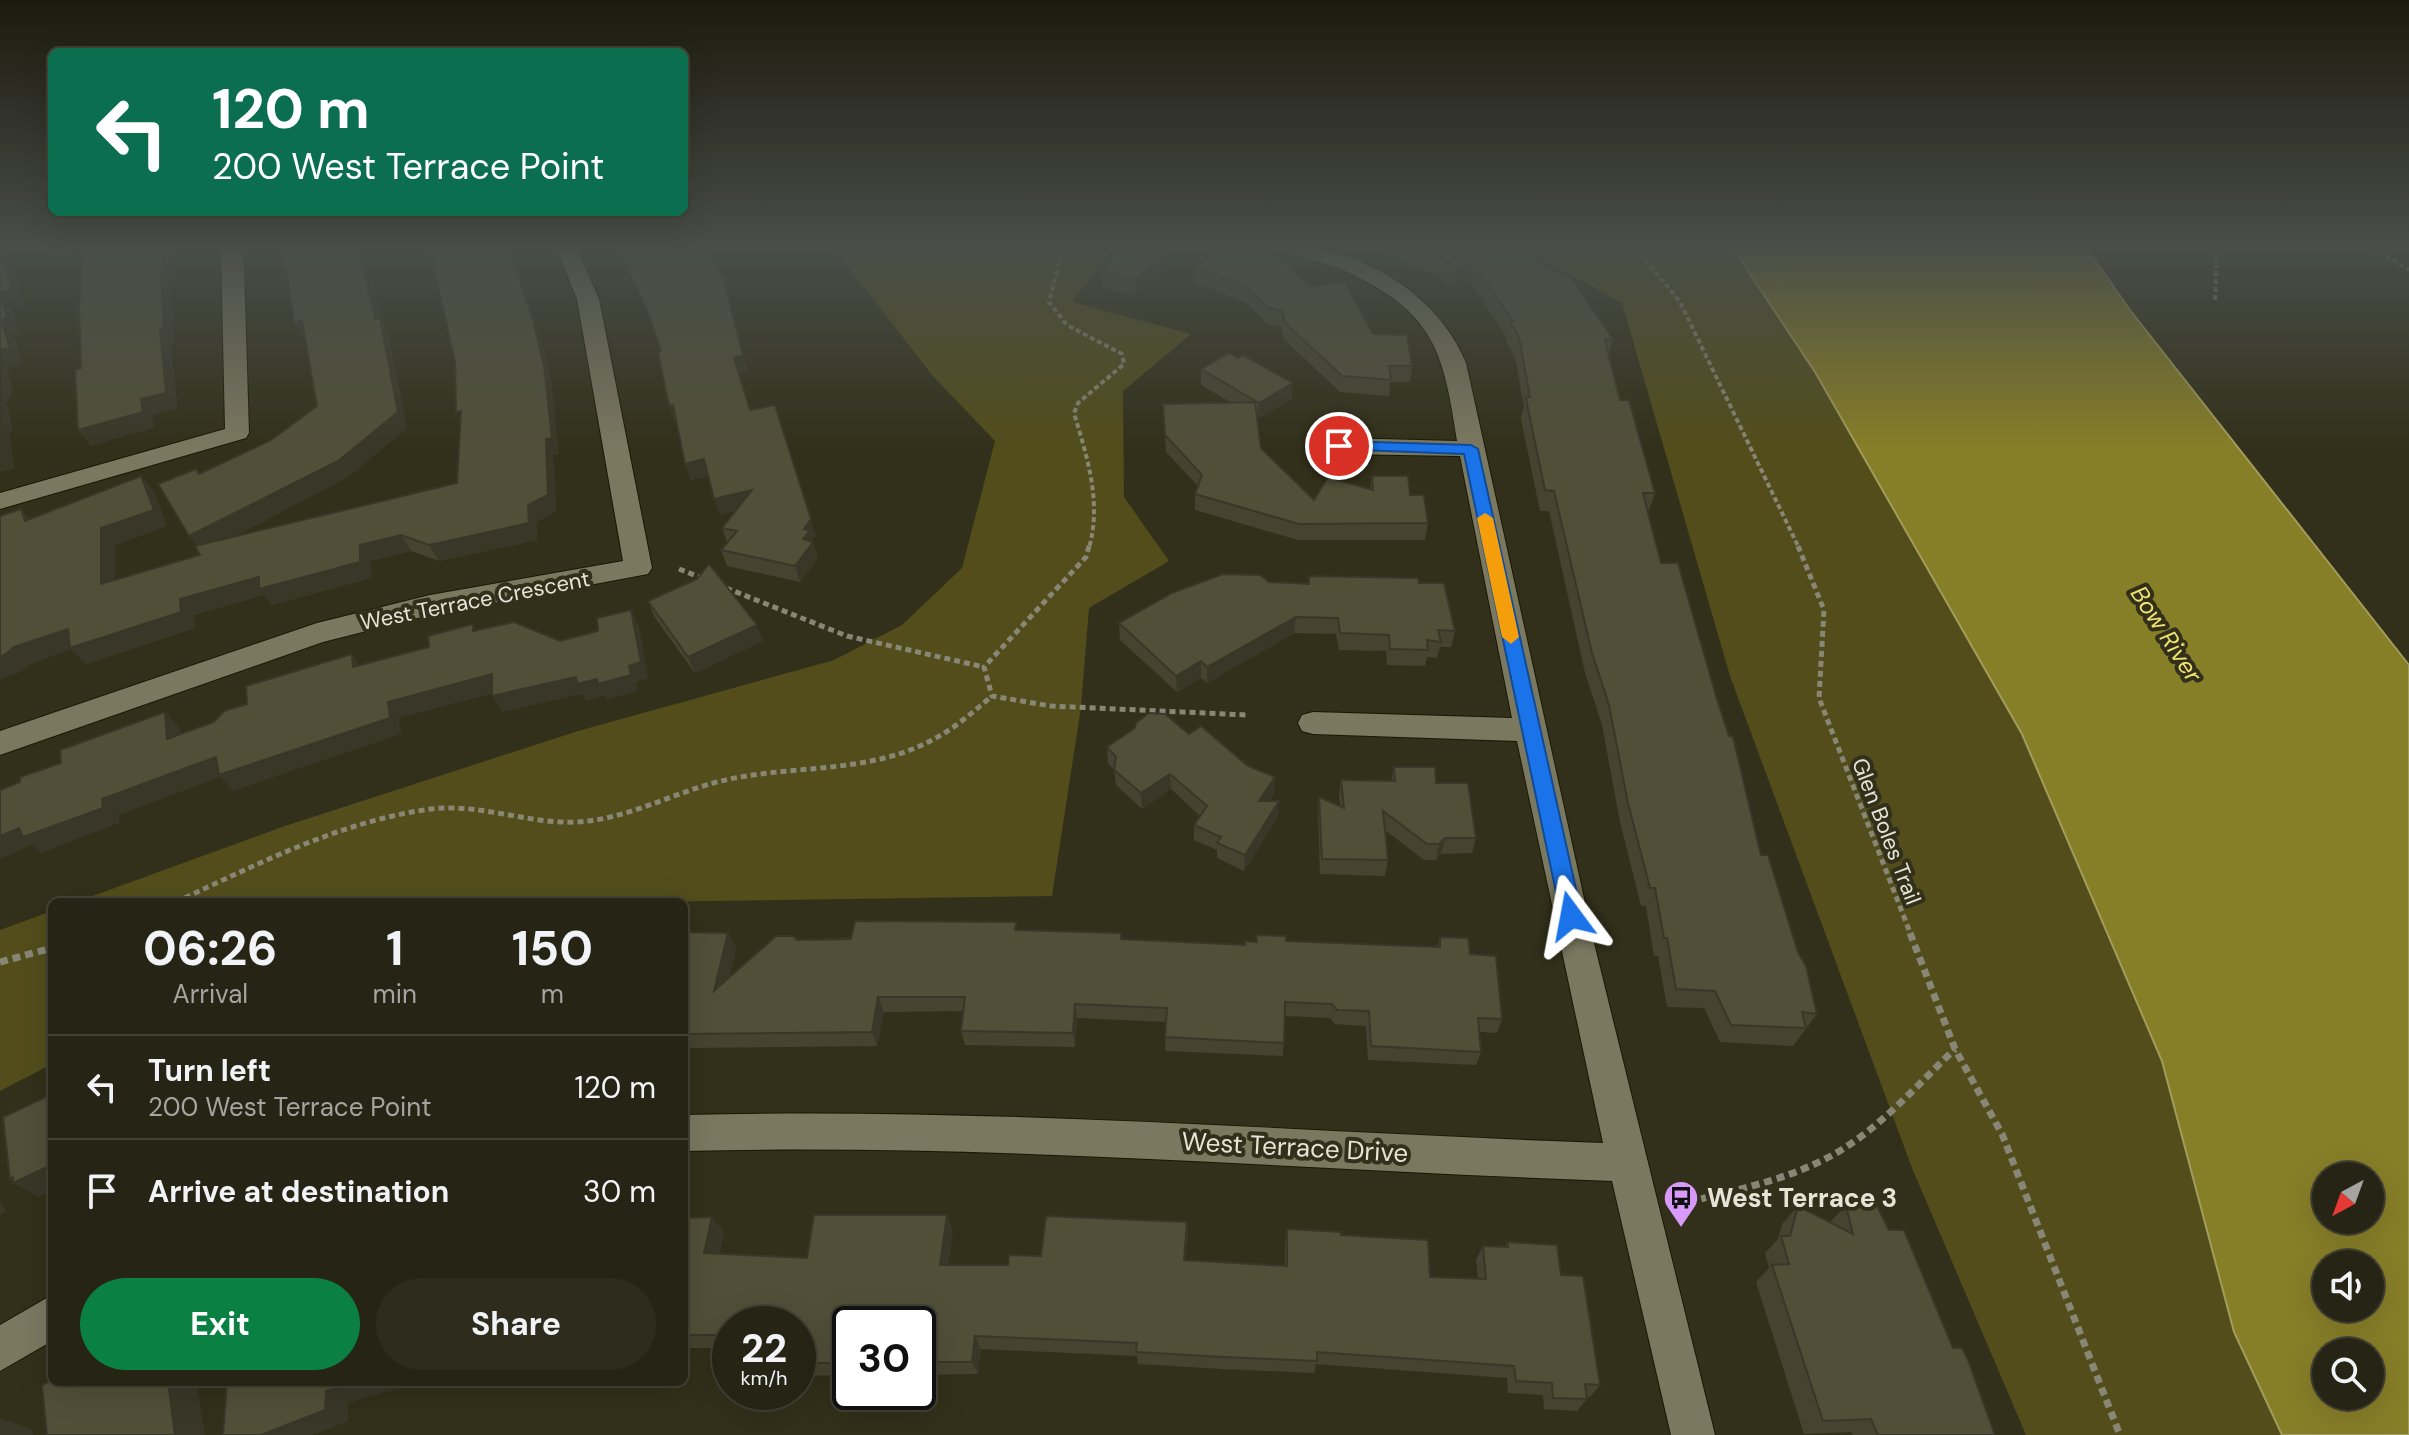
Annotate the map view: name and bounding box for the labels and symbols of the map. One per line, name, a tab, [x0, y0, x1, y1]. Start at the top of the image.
pin	[1305, 412, 1373, 480]
street label: West Terrace Crescent	[358, 564, 592, 637]
water label: Bow River	[2124, 580, 2210, 689]
street label: Glen Boles Trail	[1845, 754, 1928, 909]
position arrow	[1529, 874, 1613, 958]
street label: West Terrace Drive	[1181, 1124, 1409, 1170]
north arrow	[2312, 1162, 2384, 1234]
bus stop icon: West Terrace 3	[1662, 1179, 1700, 1229]
place label: West Terrace 3	[1707, 1181, 1897, 1215]
speed limit sign: 30	[832, 1306, 936, 1410]

